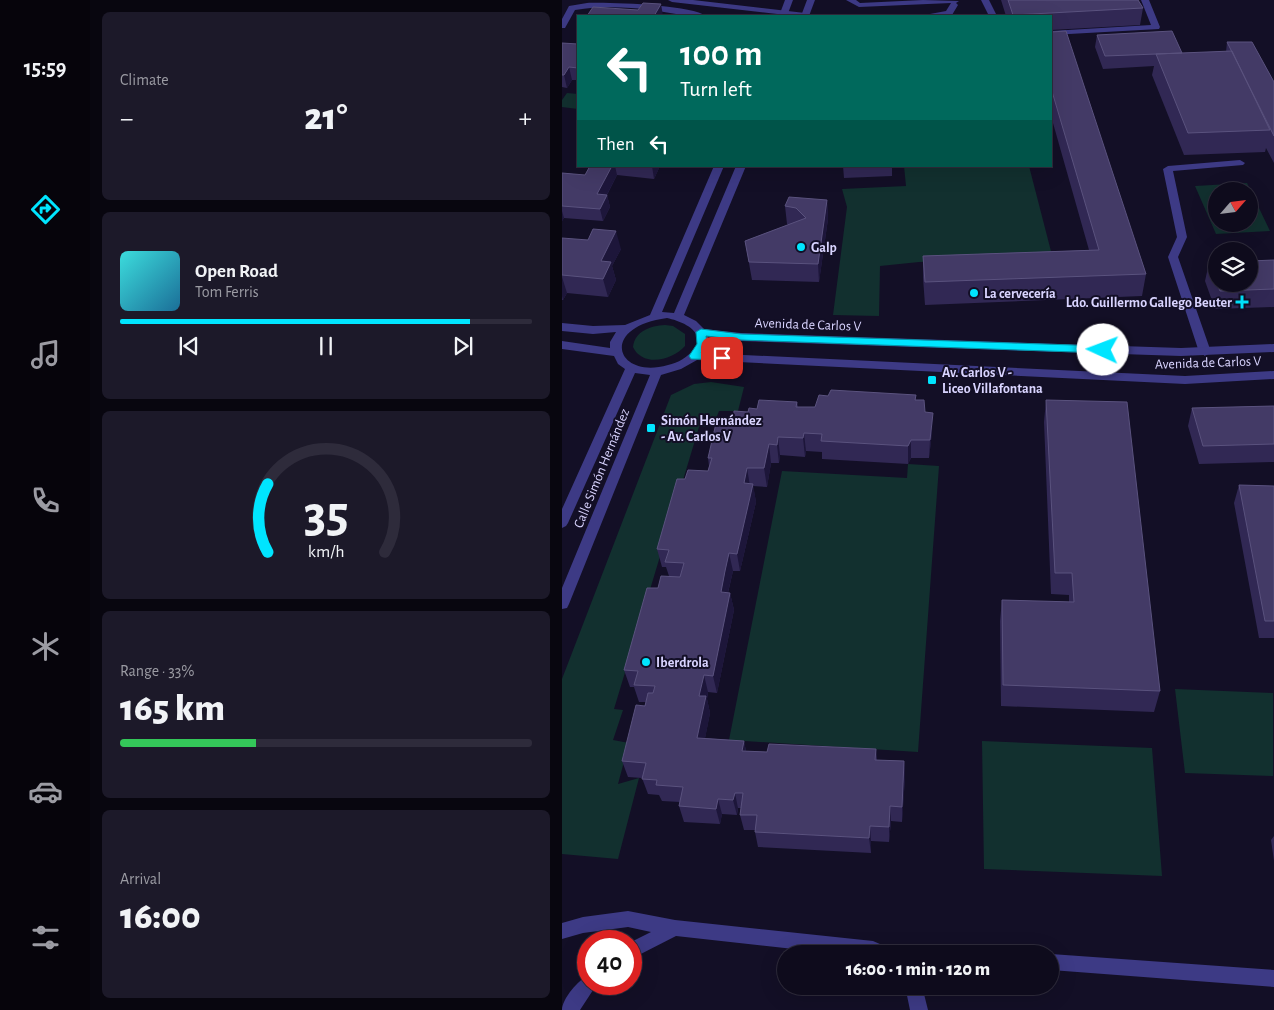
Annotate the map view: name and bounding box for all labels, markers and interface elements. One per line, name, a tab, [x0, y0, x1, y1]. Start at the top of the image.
icon: left	[597, 35, 662, 100]
text: 100 m	[680, 37, 763, 72]
text: 15:59	[24, 57, 66, 79]
text: Climate	[120, 72, 169, 88]
text: Turn left	[680, 78, 752, 100]
text: 21°	[304, 99, 348, 137]
text: −	[120, 105, 133, 133]
text: +	[519, 105, 532, 133]
icon: left	[645, 130, 673, 158]
text: Then	[597, 135, 635, 154]
north arrow	[1208, 182, 1258, 232]
map controls	[1208, 182, 1258, 292]
icon: directions	[28, 192, 63, 227]
marker: Galp	[795, 241, 807, 253]
place label: Galp	[811, 241, 837, 255]
button: layers	[1208, 242, 1258, 292]
text: Open Road	[195, 262, 278, 281]
text: Tom Ferris	[195, 284, 259, 300]
marker: La cervecería	[968, 287, 980, 299]
place label: La cervecería	[984, 287, 1056, 301]
place label: Ldo. Guillermo Gallego Beuter	[1066, 296, 1232, 310]
marker: Ldo. Guillermo Gallego Beuter	[1236, 296, 1248, 308]
street label: Avenida de Carlos V	[754, 316, 862, 334]
position arrow	[1076, 323, 1128, 375]
icon: previous	[175, 332, 203, 360]
icon: pause	[312, 332, 340, 360]
icon: next	[449, 332, 477, 360]
icon: music	[28, 337, 63, 372]
pin	[701, 337, 743, 379]
icon: arrive	[708, 344, 736, 372]
street label: Avenida de Carlos V	[1155, 354, 1262, 372]
place label: Av. Carlos V - Liceo Villafontana	[942, 366, 1043, 396]
marker: Av. Carlos V - Liceo Villafontana	[926, 374, 938, 386]
street label: Calle Simón Hernández	[572, 406, 632, 530]
place label: Simón Hernández - Av. Carlos V	[661, 414, 762, 444]
marker: Simón Hernández - Av. Carlos V	[645, 422, 657, 434]
icon: phone	[28, 483, 63, 518]
text: 35	[304, 489, 348, 541]
text: km/h	[308, 543, 344, 561]
icon: climate	[28, 629, 63, 664]
marker: Iberdrola	[640, 656, 652, 668]
place label: Iberdrola	[656, 656, 709, 670]
text: Range · 33%	[120, 663, 195, 679]
text: 165 km	[120, 690, 225, 728]
icon: car	[28, 774, 63, 809]
text: Arrival	[120, 871, 161, 887]
text: 16:00	[120, 898, 201, 936]
icon: filters	[28, 920, 63, 955]
speed limit sign: 40	[577, 930, 642, 995]
text: 16:00 · 1 min · 120 m	[846, 960, 990, 979]

